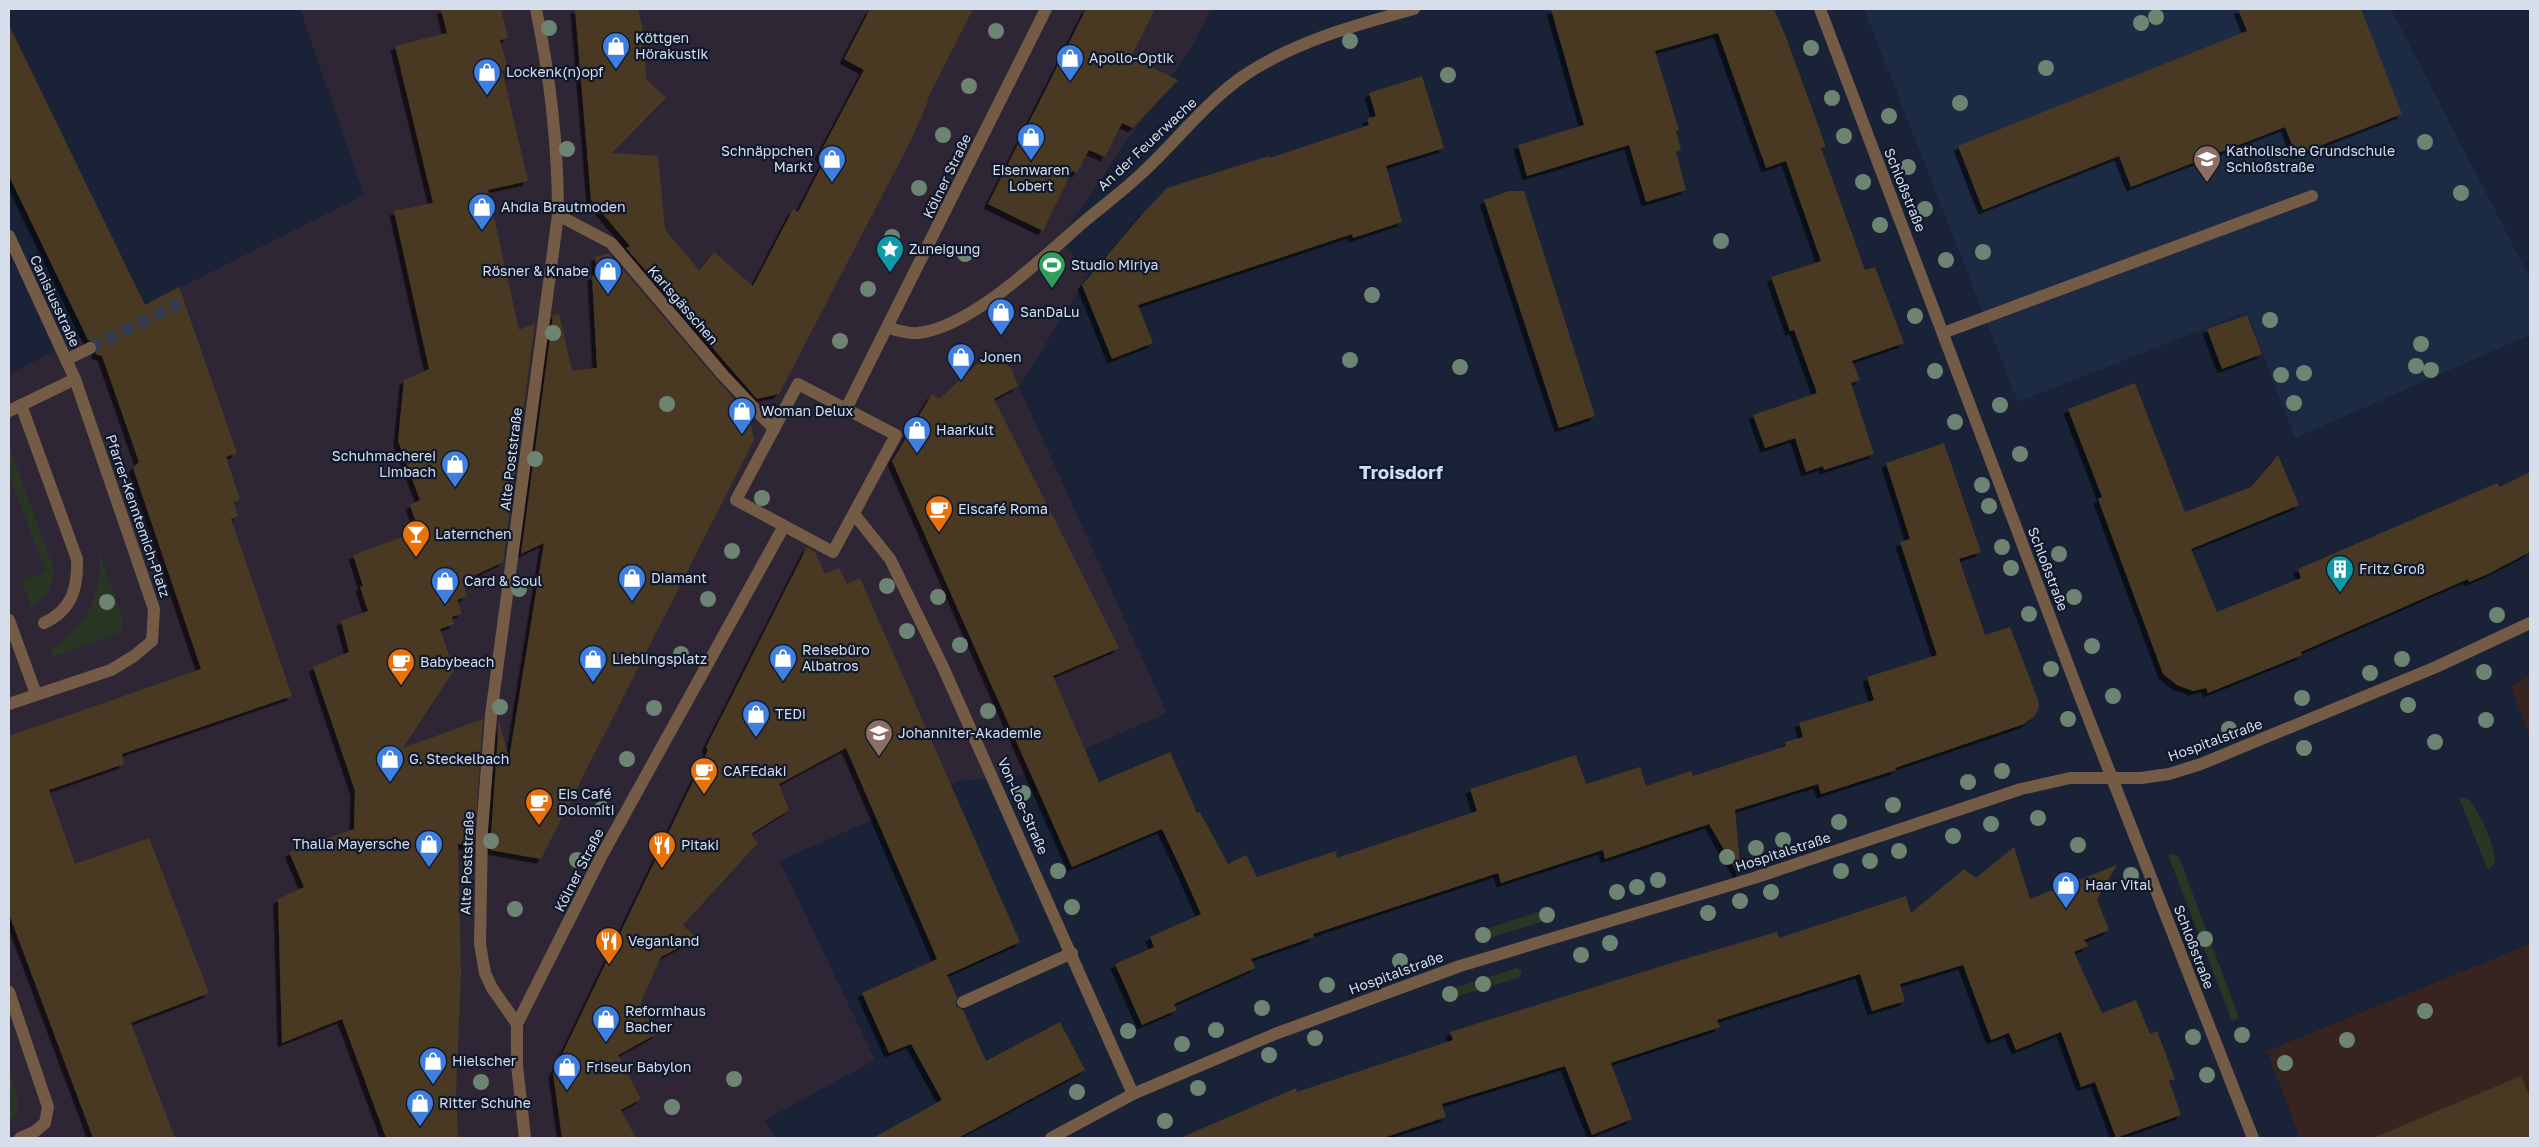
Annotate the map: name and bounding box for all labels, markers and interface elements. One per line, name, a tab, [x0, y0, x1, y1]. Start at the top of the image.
place label: Köttgen Hörakustik	[635, 29, 708, 62]
shop icon: Köttgen Hörakustik	[601, 31, 631, 70]
shop icon: Apollo-Optik	[1055, 43, 1085, 82]
place label: Apollo-Optik	[1089, 49, 1174, 66]
shop icon: Lockenk(n)opf	[472, 57, 502, 96]
place label: Lockenk(n)opf	[506, 63, 603, 80]
street label: An der Feuerwache	[1094, 93, 1200, 194]
shop icon: Eisenwaren Lobert	[1016, 122, 1046, 161]
street label: Kölner Straße	[919, 131, 974, 221]
place label: Schnäppchen Markt	[721, 142, 813, 175]
place label: Katholische Grundschule Schloßstraße	[2226, 142, 2395, 175]
shop icon: Schnäppchen Markt	[817, 144, 847, 183]
school or university icon: Katholische Grundschule Schloßstraße	[2192, 144, 2222, 183]
street label: Schloßstraße	[1881, 146, 1930, 234]
place label: Eisenwaren Lobert	[992, 161, 1070, 194]
shop icon: Ahdia Brautmoden	[467, 192, 497, 231]
place label: Ahdia Brautmoden	[501, 198, 626, 215]
place icon: Zuneigung	[875, 234, 905, 273]
place label: Zuneigung	[909, 240, 980, 257]
sports icon: Studio Miriya	[1037, 250, 1067, 289]
street label: Canisiusstraße	[27, 252, 84, 349]
shop icon: Rösner & Knabe	[593, 256, 623, 295]
place label: Studio Miriya	[1071, 256, 1158, 273]
place label: Rösner & Knabe	[482, 262, 589, 279]
street label: Karlsgässchen	[644, 262, 722, 348]
shop icon: SanDaLu	[986, 297, 1016, 336]
place label: SanDaLu	[1020, 303, 1079, 320]
shop icon: Jonen	[946, 342, 976, 381]
place label: Jonen	[980, 348, 1022, 365]
shop icon: Woman Delux	[727, 396, 757, 435]
place label: Woman Delux	[761, 402, 854, 419]
street label: Alte Poststraße	[496, 407, 525, 511]
shop icon: Haarkult	[902, 415, 932, 454]
place label: Haarkult	[936, 421, 994, 438]
street label: Pfarrer-Kenntemich-Platz	[103, 432, 174, 600]
place label: Schuhmacherei Limbach	[332, 447, 436, 480]
shop icon: Schuhmacherei Limbach	[440, 449, 470, 488]
district label: Troisdorf	[1359, 460, 1443, 483]
cafe icon: Eiscafé Roma	[924, 494, 954, 533]
place label: Eiscafé Roma	[958, 500, 1048, 517]
bar icon: Laternchen	[401, 519, 431, 558]
street label: Schloßstraße	[2025, 524, 2072, 613]
place label: Laternchen	[435, 525, 512, 542]
building icon: Fritz Groß	[2325, 554, 2355, 593]
place label: Fritz Groß	[2359, 560, 2425, 577]
shop icon: Diamant	[617, 563, 647, 602]
shop icon: Card & Soul	[430, 566, 460, 605]
place label: Diamant	[651, 569, 707, 586]
place label: Card & Soul	[464, 572, 542, 589]
place label: Reisebüro Albatros	[802, 641, 870, 674]
shop icon: Reisebüro Albatros	[768, 643, 798, 682]
shop icon: Lieblingsplatz	[578, 644, 608, 683]
cafe icon: Babybeach	[386, 647, 416, 686]
place label: Lieblingsplatz	[612, 650, 707, 667]
place label: Babybeach	[420, 653, 494, 670]
shop icon: TEDi	[741, 699, 771, 738]
place label: TEDi	[775, 705, 806, 722]
street label: Hospitalstraße	[2165, 715, 2264, 765]
school or university icon: Johanniter-Akademie	[864, 718, 894, 757]
place label: Johanniter-Akademie	[898, 724, 1041, 741]
shop icon: G. Steckelbach	[375, 744, 405, 783]
place label: G. Steckelbach	[409, 750, 509, 767]
street label: Von-Loe-Straße	[994, 755, 1052, 857]
cafe icon: CAFEdaki	[689, 756, 719, 795]
place label: CAFEdaki	[723, 762, 787, 779]
place label: Eis Café Dolomiti	[558, 785, 614, 818]
cafe icon: Eis Café Dolomiti	[524, 787, 554, 826]
street label: Alte Poststraße	[456, 811, 477, 915]
street label: Kölner Straße	[550, 825, 607, 914]
street label: Hospitalstraße	[1733, 828, 1833, 875]
shop icon: Thalia Mayersche	[414, 829, 444, 868]
restaurant icon: Pitaki	[647, 830, 677, 869]
place label: Thalia Mayersche	[293, 835, 410, 852]
place label: Pitaki	[681, 836, 719, 853]
shop icon: Haar Vital	[2051, 870, 2081, 909]
place label: Haar Vital	[2085, 876, 2152, 893]
street label: Schloßstraße	[2171, 902, 2218, 991]
restaurant icon: Veganland	[594, 926, 624, 965]
place label: Veganland	[628, 932, 699, 949]
street label: Hospitalstraße	[1346, 948, 1445, 998]
place label: Reformhaus Bacher	[625, 1002, 706, 1035]
shop icon: Reformhaus Bacher	[591, 1004, 621, 1043]
shop icon: Hielscher	[418, 1046, 448, 1085]
place label: Hielscher	[452, 1052, 517, 1069]
shop icon: Friseur Babylon	[552, 1052, 582, 1091]
place label: Friseur Babylon	[586, 1058, 691, 1075]
shop icon: Ritter Schuhe	[405, 1088, 435, 1127]
place label: Ritter Schuhe	[439, 1094, 531, 1111]

